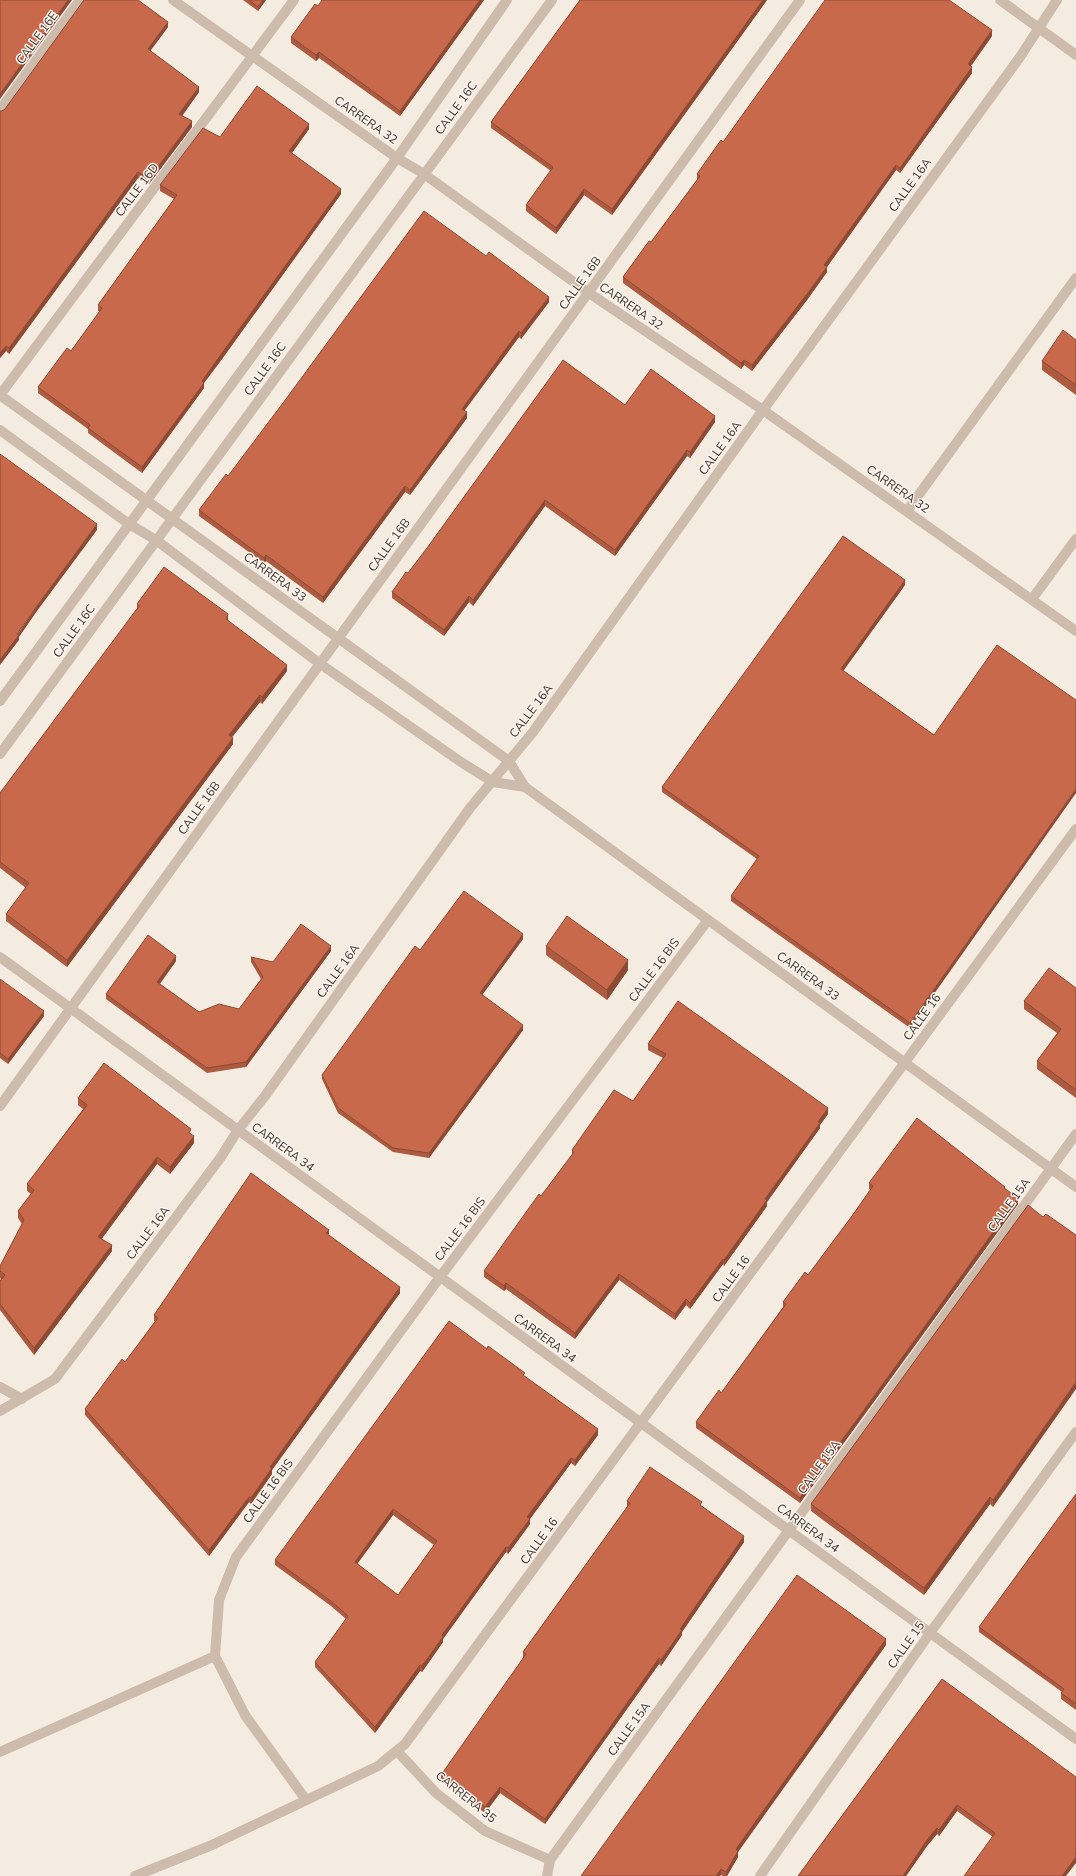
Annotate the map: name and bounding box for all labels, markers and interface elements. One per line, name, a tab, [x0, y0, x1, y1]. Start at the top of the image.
street label: CALLE 16E	[13, 9, 61, 67]
street label: CALLE 16C	[431, 78, 481, 138]
street label: CARRERA 32	[331, 92, 401, 148]
street label: CALLE 16A	[885, 155, 935, 215]
street label: CALLE 16D	[112, 160, 162, 220]
street label: CALLE 16B	[555, 253, 605, 313]
street label: CARRERA 32	[596, 279, 666, 333]
street label: CALLE 16C	[240, 339, 290, 399]
street label: CALLE 16A	[695, 418, 745, 478]
street label: CARRERA 32	[863, 461, 933, 517]
street label: CALLE 16B	[364, 515, 414, 575]
street label: CARRERA 33	[240, 549, 310, 605]
street label: CALLE 16C	[49, 601, 99, 661]
street label: CALLE 16A	[506, 681, 556, 741]
street label: CALLE 16B	[174, 778, 224, 838]
street label: CALLE 16 BIS	[625, 935, 683, 1005]
street label: CALLE 16A	[313, 941, 363, 1001]
street label: CARRERA 33	[773, 948, 843, 1004]
street label: CALLE 16	[900, 990, 944, 1044]
street label: CARRERA 34	[248, 1119, 318, 1175]
street label: CALLE 15A	[984, 1175, 1034, 1235]
street label: CALLE 16 BIS	[431, 1194, 489, 1264]
street label: CALLE 16A	[123, 1203, 173, 1263]
street label: CALLE 16	[709, 1252, 753, 1306]
street label: CARRERA 34	[510, 1310, 580, 1366]
street label: CALLE 15A	[794, 1437, 844, 1497]
street label: CALLE 16 BIS	[239, 1456, 297, 1526]
street label: CARRERA 34	[773, 1500, 843, 1556]
street label: CALLE 16	[517, 1514, 561, 1568]
street label: CALLE 15	[884, 1618, 928, 1672]
street label: CALLE 15A	[604, 1699, 654, 1759]
street label: CARRERA 35	[432, 1768, 500, 1826]

